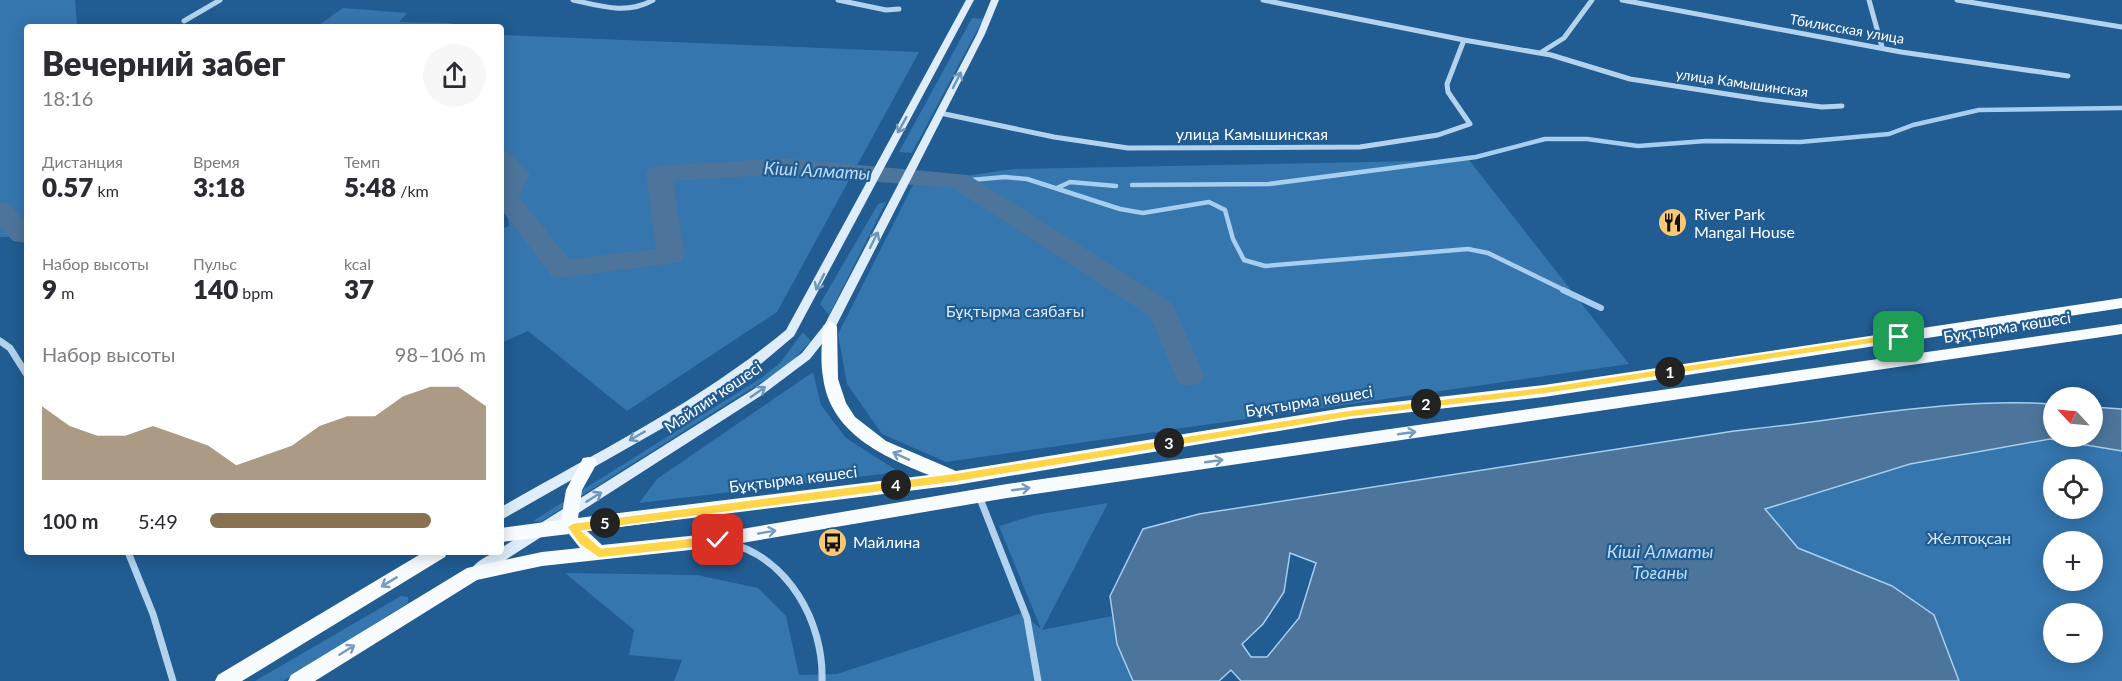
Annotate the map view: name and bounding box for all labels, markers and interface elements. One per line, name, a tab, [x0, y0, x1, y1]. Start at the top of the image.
street label: Тбилисская улица	[1788, 10, 1906, 47]
text: Вечерний забег	[42, 43, 285, 83]
button: share	[423, 44, 486, 107]
street label: улица Камышинская	[1675, 65, 1809, 100]
one-way arrow	[952, 71, 963, 89]
text: 18:16	[42, 86, 93, 110]
one-way arrow	[896, 116, 908, 133]
street label: улица Камышинская	[1176, 124, 1328, 143]
text: Дистанция	[42, 152, 123, 171]
text: Время	[193, 152, 240, 171]
text: Темп	[344, 152, 380, 171]
water label: Кіші Алматы	[763, 156, 871, 184]
text: 0.57	[42, 171, 93, 203]
text: 3:18	[193, 171, 245, 203]
text: 5:48	[344, 171, 396, 203]
text: km	[93, 181, 119, 200]
text: /km	[396, 181, 429, 200]
place label: River Park Mangal House	[1694, 204, 1795, 241]
restaurant icon: River Park Mangal House	[1657, 207, 1689, 239]
one-way arrow	[868, 231, 880, 249]
text: Набор высоты	[42, 254, 149, 273]
text: Пульс	[193, 254, 237, 273]
text: kcal	[344, 254, 371, 273]
text: 9	[42, 273, 57, 305]
text: 140	[193, 273, 238, 305]
text: 37	[344, 273, 374, 305]
one-way arrow	[813, 273, 825, 291]
text: m	[57, 283, 74, 302]
text: bpm	[238, 283, 273, 302]
park label: Бұқтырма саябағы	[946, 301, 1084, 320]
street label: Бұқтырма көшесі	[1942, 307, 2072, 346]
pin	[1873, 311, 1924, 362]
icon: arrive	[1882, 320, 1915, 353]
text: Набор высоты	[42, 342, 175, 366]
text: 98–106 m	[395, 342, 486, 366]
street label: Майлин көшесі	[660, 357, 765, 436]
pin: 1	[1655, 357, 1685, 387]
text: 1	[1665, 362, 1675, 381]
street label: Бұқтырма көшесі	[1244, 381, 1374, 420]
one-way arrow	[749, 386, 766, 398]
north arrow	[2043, 387, 2103, 447]
map controls	[2043, 387, 2103, 663]
pin: 2	[1411, 389, 1441, 419]
text: 2	[1421, 394, 1431, 413]
one-way arrow	[1397, 427, 1416, 438]
pin: 3	[1154, 428, 1184, 458]
one-way arrow	[629, 430, 646, 442]
text: 3	[1164, 433, 1174, 452]
one-way arrow	[893, 450, 911, 462]
one-way arrow	[1204, 455, 1223, 466]
button: locate	[2043, 459, 2103, 519]
street label: Бұқтырма көшесі	[728, 461, 858, 496]
pin: 4	[881, 470, 911, 500]
text: 4	[891, 475, 901, 494]
one-way arrow	[1011, 484, 1030, 495]
one-way arrow	[585, 491, 602, 503]
pin: 5	[590, 508, 620, 538]
text: 100 m	[42, 509, 98, 533]
text: 5:49	[138, 509, 178, 533]
text: 5	[600, 513, 610, 532]
pin	[692, 514, 743, 565]
icon: check	[701, 523, 734, 556]
one-way arrow	[756, 526, 776, 537]
bus stop icon: Майлина	[816, 526, 848, 558]
park label: Желтоқсан	[1927, 528, 2011, 547]
button: +	[2043, 531, 2103, 591]
place label: Майлина	[853, 532, 920, 551]
water label: Кіші Алматы Тоғаны	[1607, 540, 1713, 583]
one-way arrow	[381, 577, 398, 589]
button: −	[2043, 603, 2103, 663]
one-way arrow	[339, 643, 356, 656]

